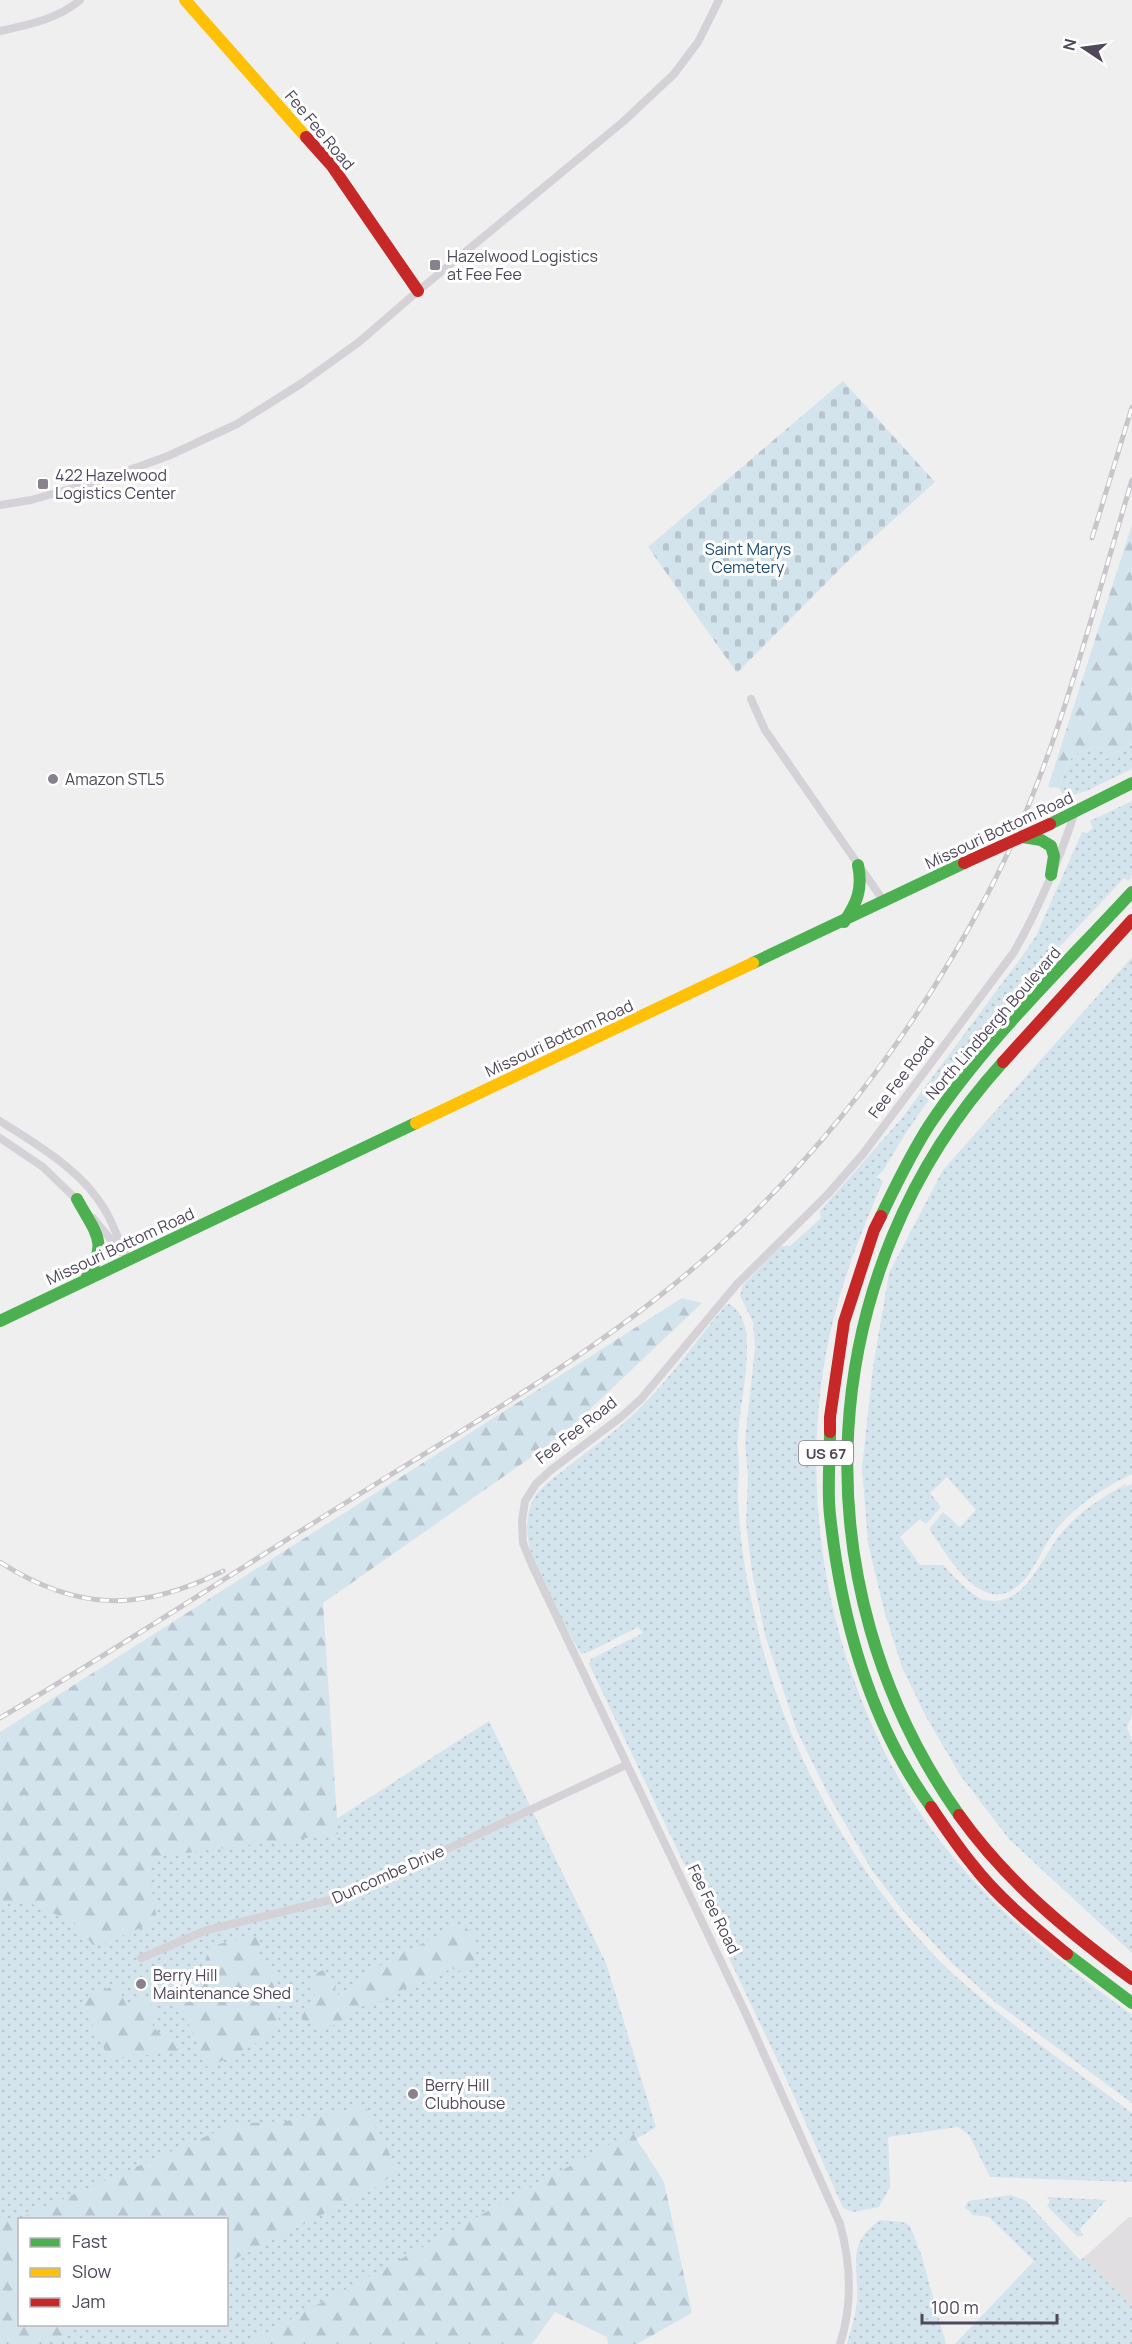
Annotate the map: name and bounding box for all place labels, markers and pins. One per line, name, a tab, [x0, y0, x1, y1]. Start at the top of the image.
place label: Hazelwood Logistics at Fee Fee	[447, 245, 598, 285]
marker: Hazelwood Logistics at Fee Fee	[428, 258, 442, 272]
place label: 422 Hazelwood Logistics Center	[55, 464, 176, 504]
marker: 422 Hazelwood Logistics Center	[36, 477, 50, 491]
place label: Amazon STL5	[65, 768, 164, 790]
marker: Amazon STL5	[46, 772, 60, 786]
place label: Berry Hill Maintenance Shed	[153, 1964, 291, 2004]
marker: Berry Hill Maintenance Shed	[134, 1977, 148, 1991]
place label: Berry Hill Clubhouse	[425, 2074, 505, 2114]
marker: Berry Hill Clubhouse	[406, 2087, 420, 2101]

